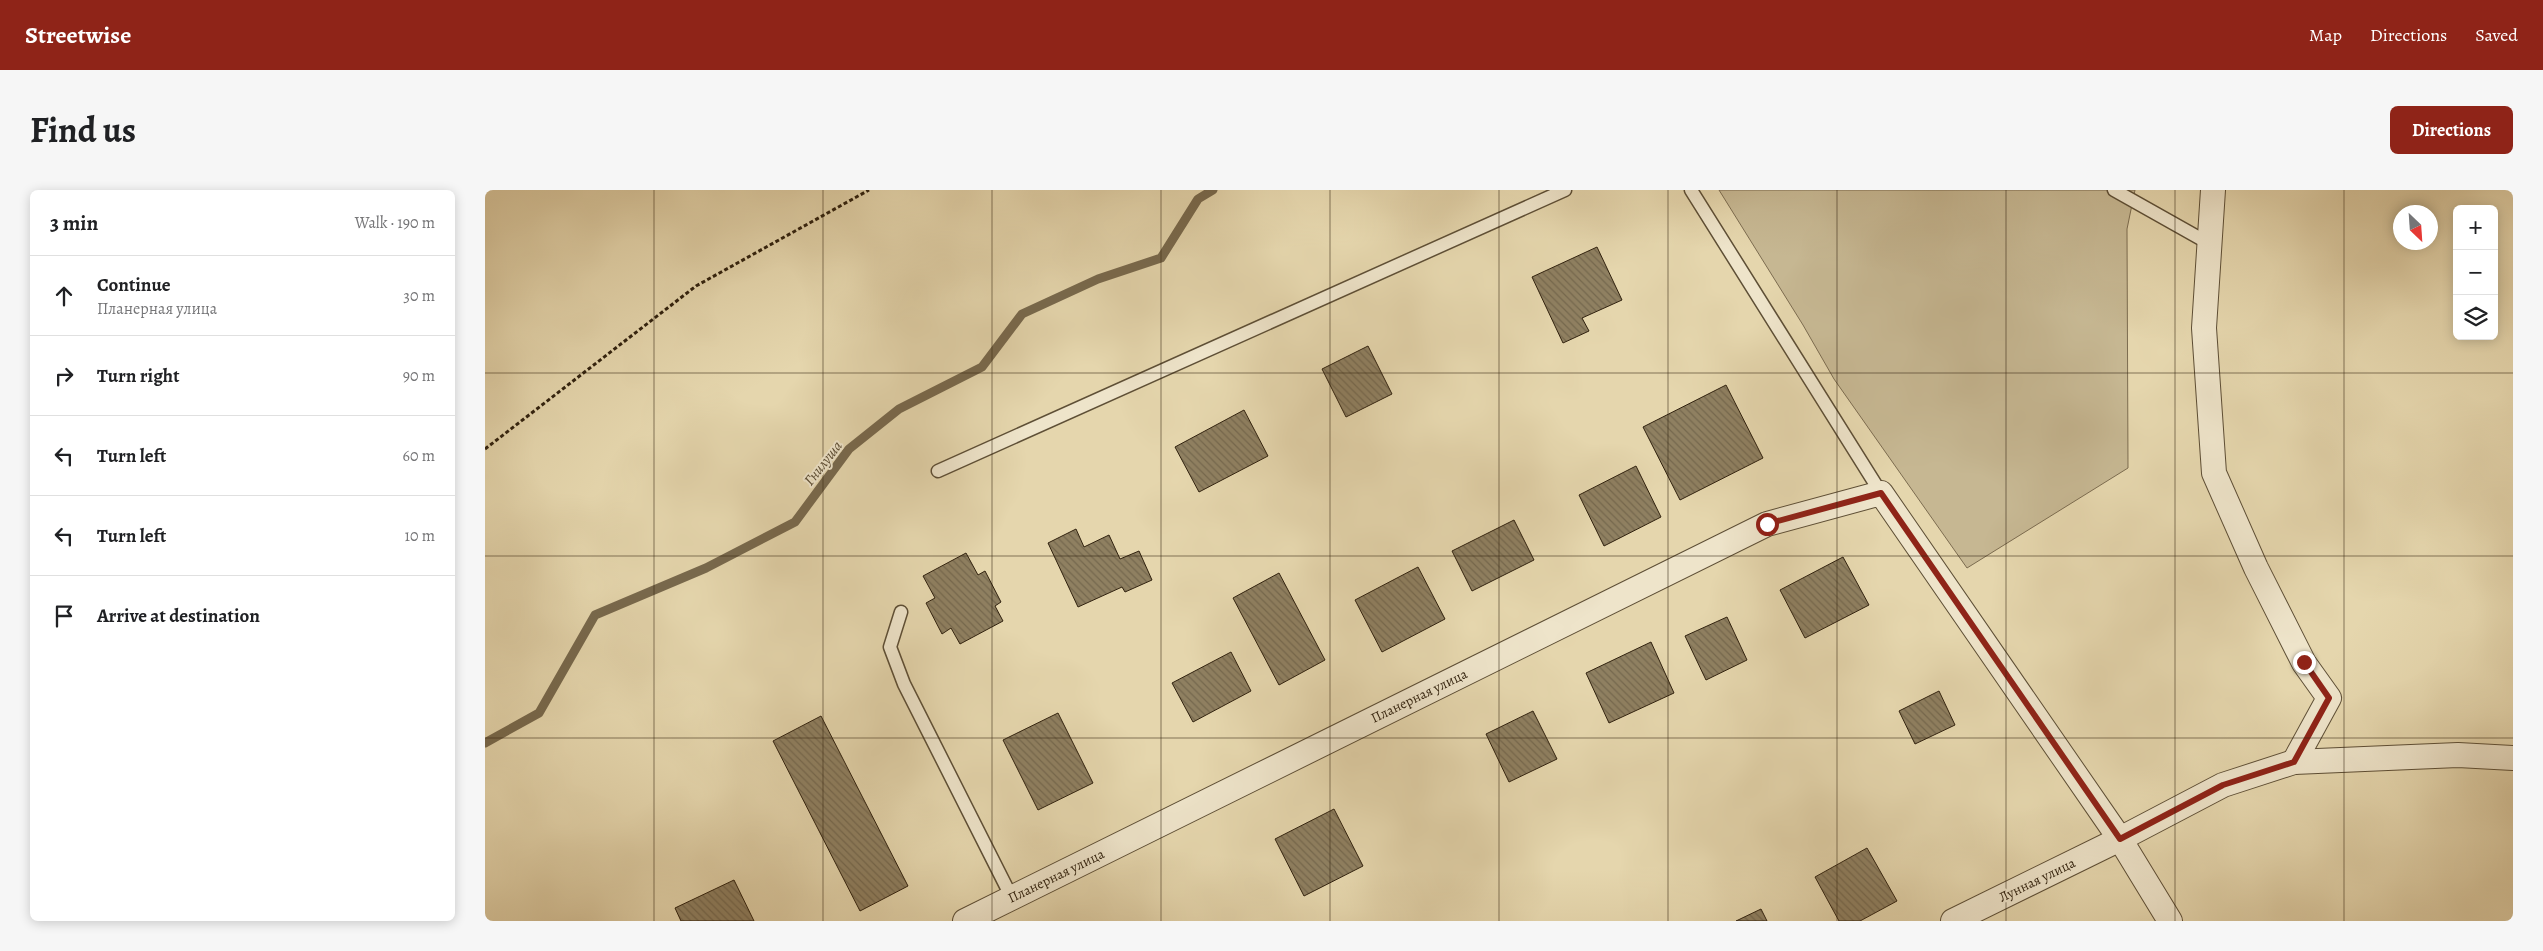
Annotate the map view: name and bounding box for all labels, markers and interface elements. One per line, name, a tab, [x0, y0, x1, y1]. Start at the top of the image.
text: Streetwise	[25, 19, 131, 51]
text: Map	[2309, 23, 2342, 47]
text: Directions	[2370, 23, 2447, 47]
text: Saved	[2475, 23, 2518, 47]
text: Find us	[30, 106, 136, 154]
button: Directions	[2390, 106, 2513, 154]
north arrow	[2393, 205, 2438, 250]
map controls	[2453, 205, 2498, 340]
button: +	[2453, 205, 2498, 250]
text: 3 min	[50, 209, 98, 237]
text: Walk · 190 m	[355, 212, 435, 234]
button: −	[2453, 250, 2498, 295]
text: Continue	[97, 272, 171, 298]
icon: ahead	[50, 282, 78, 310]
text: 30 m	[403, 285, 435, 307]
button: layers	[2453, 295, 2498, 340]
text: Планерная улица	[97, 298, 217, 320]
icon: right	[50, 362, 78, 390]
text: Turn right	[97, 363, 179, 389]
text: 90 m	[403, 365, 435, 387]
water label: Гнилуша	[799, 437, 847, 489]
icon: left	[50, 442, 78, 470]
text: Turn left	[97, 443, 166, 469]
text: 60 m	[403, 445, 435, 467]
route start	[1756, 513, 1779, 536]
icon: left	[50, 522, 78, 550]
text: Turn left	[97, 523, 166, 549]
text: 10 m	[405, 525, 435, 547]
icon: arrive	[50, 602, 78, 630]
text: Arrive at destination	[97, 603, 260, 629]
route end	[2293, 651, 2316, 674]
street label: Планерная улица	[1368, 664, 1471, 728]
street label: Планерная улица	[1005, 844, 1108, 908]
street label: Лунная улица	[1996, 853, 2079, 907]

